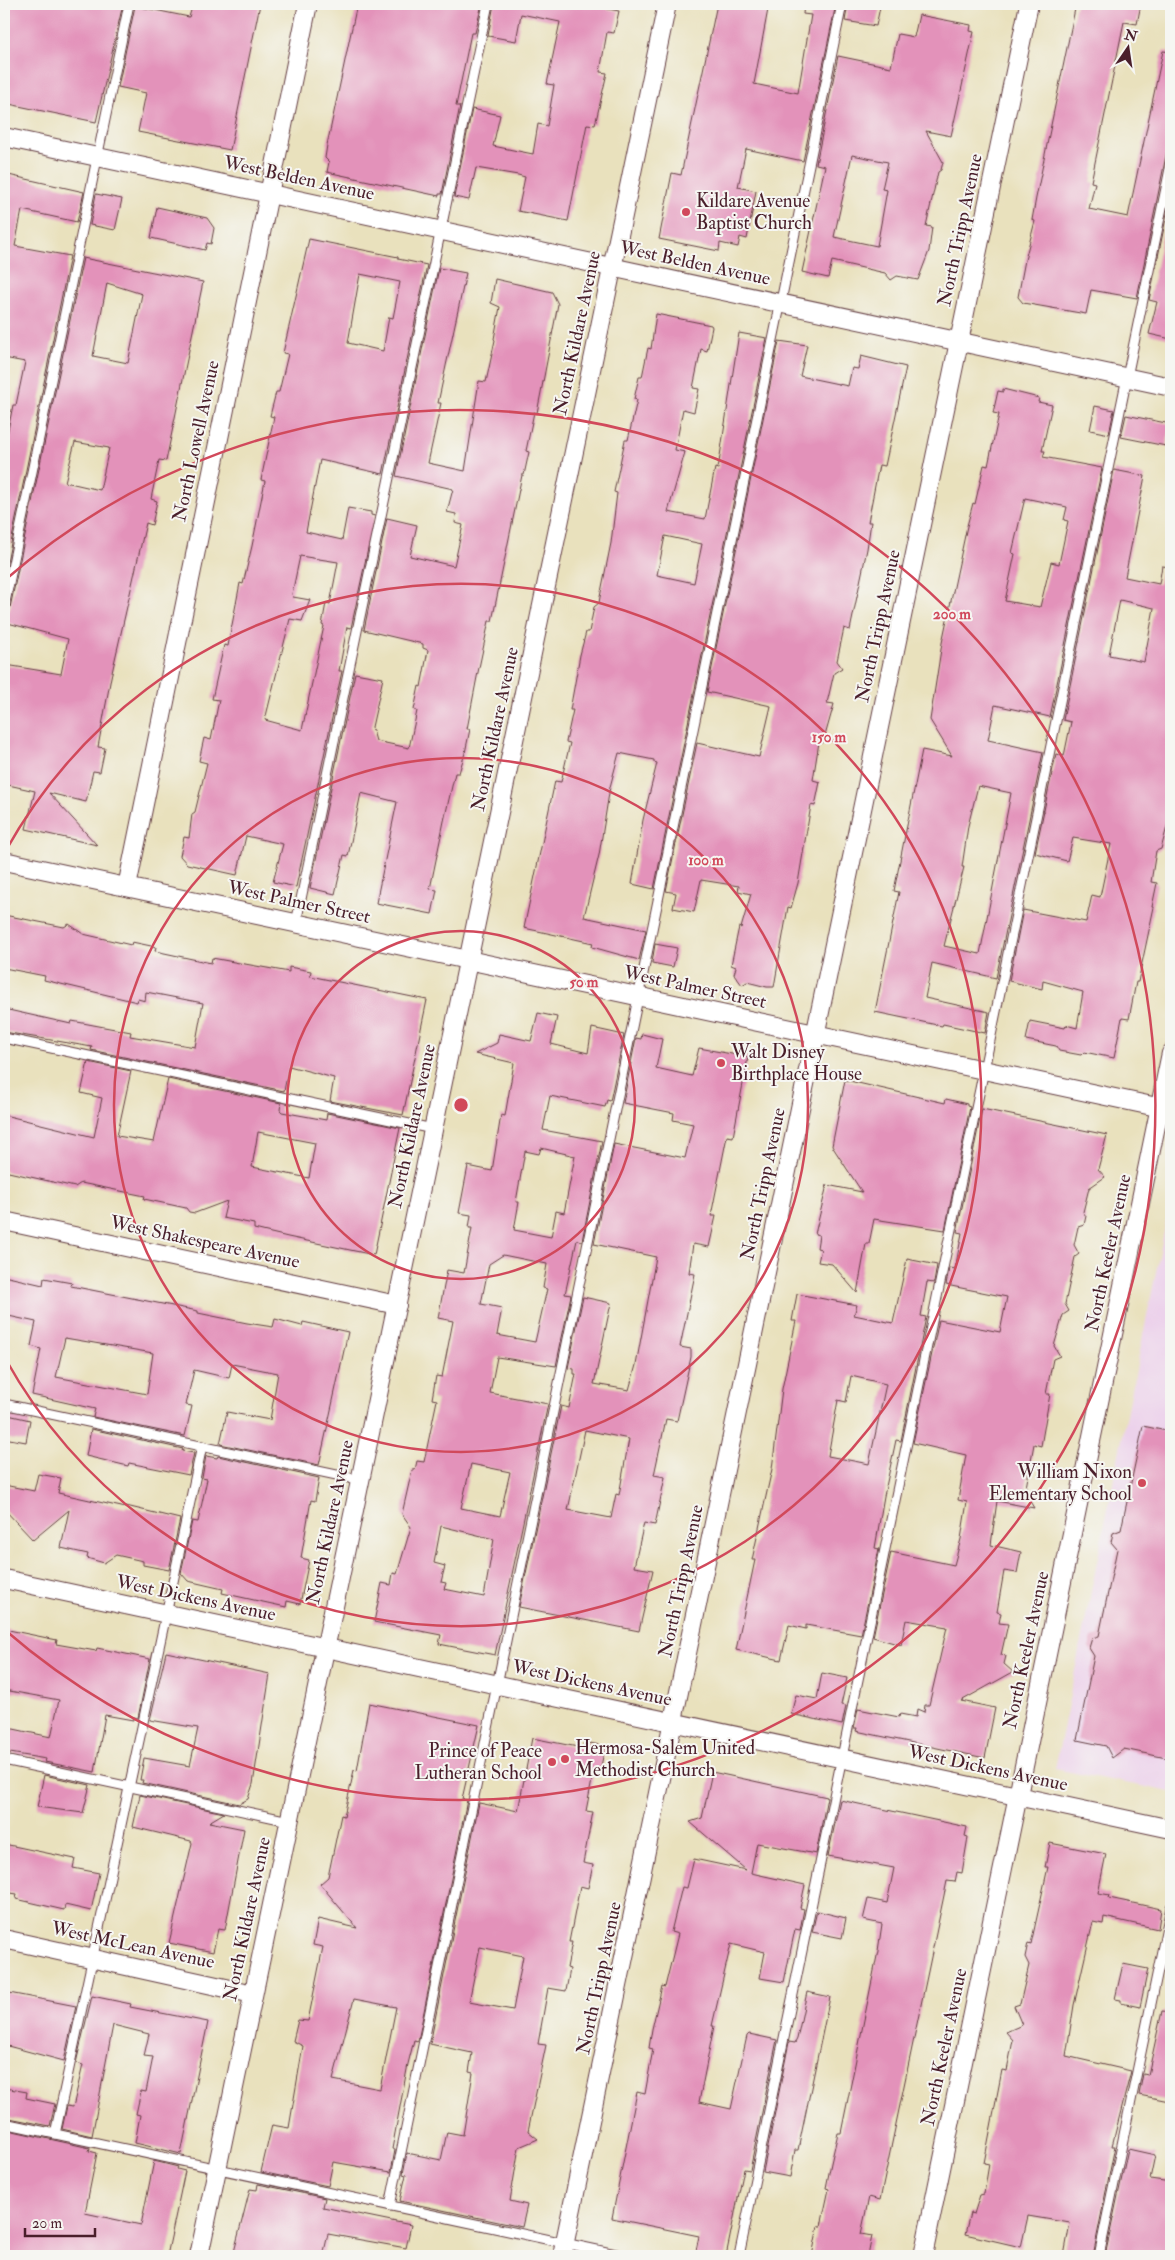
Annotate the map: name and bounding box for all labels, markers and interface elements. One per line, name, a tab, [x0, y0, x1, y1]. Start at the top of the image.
north arrow	[1102, 22, 1152, 72]
text: N	[1122, 26, 1139, 46]
street label: West Belden Avenue	[220, 150, 377, 206]
street label: North Tripp Avenue	[932, 152, 989, 309]
place label: Kildare Avenue Baptist Church	[696, 189, 812, 236]
marker: Kildare Avenue Baptist Church	[680, 206, 692, 218]
street label: West Belden Avenue	[616, 235, 773, 291]
street label: North Kildare Avenue	[548, 249, 606, 417]
street label: North Lowell Avenue	[167, 358, 225, 524]
street label: North Tripp Avenue	[850, 548, 907, 705]
text: 200 m	[933, 605, 971, 624]
street label: North Kildare Avenue	[466, 645, 524, 813]
text: 150 m	[812, 728, 846, 747]
text: 100 m	[688, 851, 724, 870]
street label: West Palmer Street	[225, 875, 372, 929]
street label: West Palmer Street	[621, 960, 768, 1014]
text: 50 m	[570, 973, 599, 992]
place label: Walt Disney Birthplace House	[730, 1040, 862, 1087]
street label: North Kildare Avenue	[383, 1042, 441, 1210]
marker: Walt Disney Birthplace House	[715, 1057, 727, 1069]
centre of rings	[452, 1096, 470, 1114]
street label: North Tripp Avenue	[735, 1106, 792, 1263]
street label: North Keeler Avenue	[1080, 1172, 1136, 1334]
street label: West Shakespeare Avenue	[107, 1210, 302, 1275]
street label: North Kildare Avenue	[301, 1438, 359, 1606]
place label: William Nixon Elementary School	[989, 1460, 1132, 1506]
marker: William Nixon Elementary School	[1136, 1477, 1148, 1489]
street label: North Tripp Avenue	[653, 1503, 710, 1660]
street label: West Dickens Avenue	[113, 1569, 278, 1627]
street label: North Keeler Avenue	[998, 1569, 1054, 1731]
street label: West Dickens Avenue	[509, 1654, 674, 1712]
place label: Hermosa-Salem United Methodist Church	[575, 1736, 756, 1782]
place label: Prince of Peace Lutheran School	[414, 1739, 542, 1785]
street label: West Dickens Avenue	[905, 1739, 1070, 1797]
marker: Hermosa-Salem United Methodist Church	[559, 1753, 571, 1765]
marker: Prince of Peace Lutheran School	[546, 1756, 558, 1768]
street label: North Kildare Avenue	[218, 1835, 276, 2003]
street label: North Tripp Avenue	[571, 1900, 628, 2057]
street label: West McLean Avenue	[48, 1916, 217, 1974]
street label: North Keeler Avenue	[916, 1966, 972, 2128]
scale bar	[25, 2205, 95, 2237]
text: 20 m	[32, 2214, 62, 2233]

